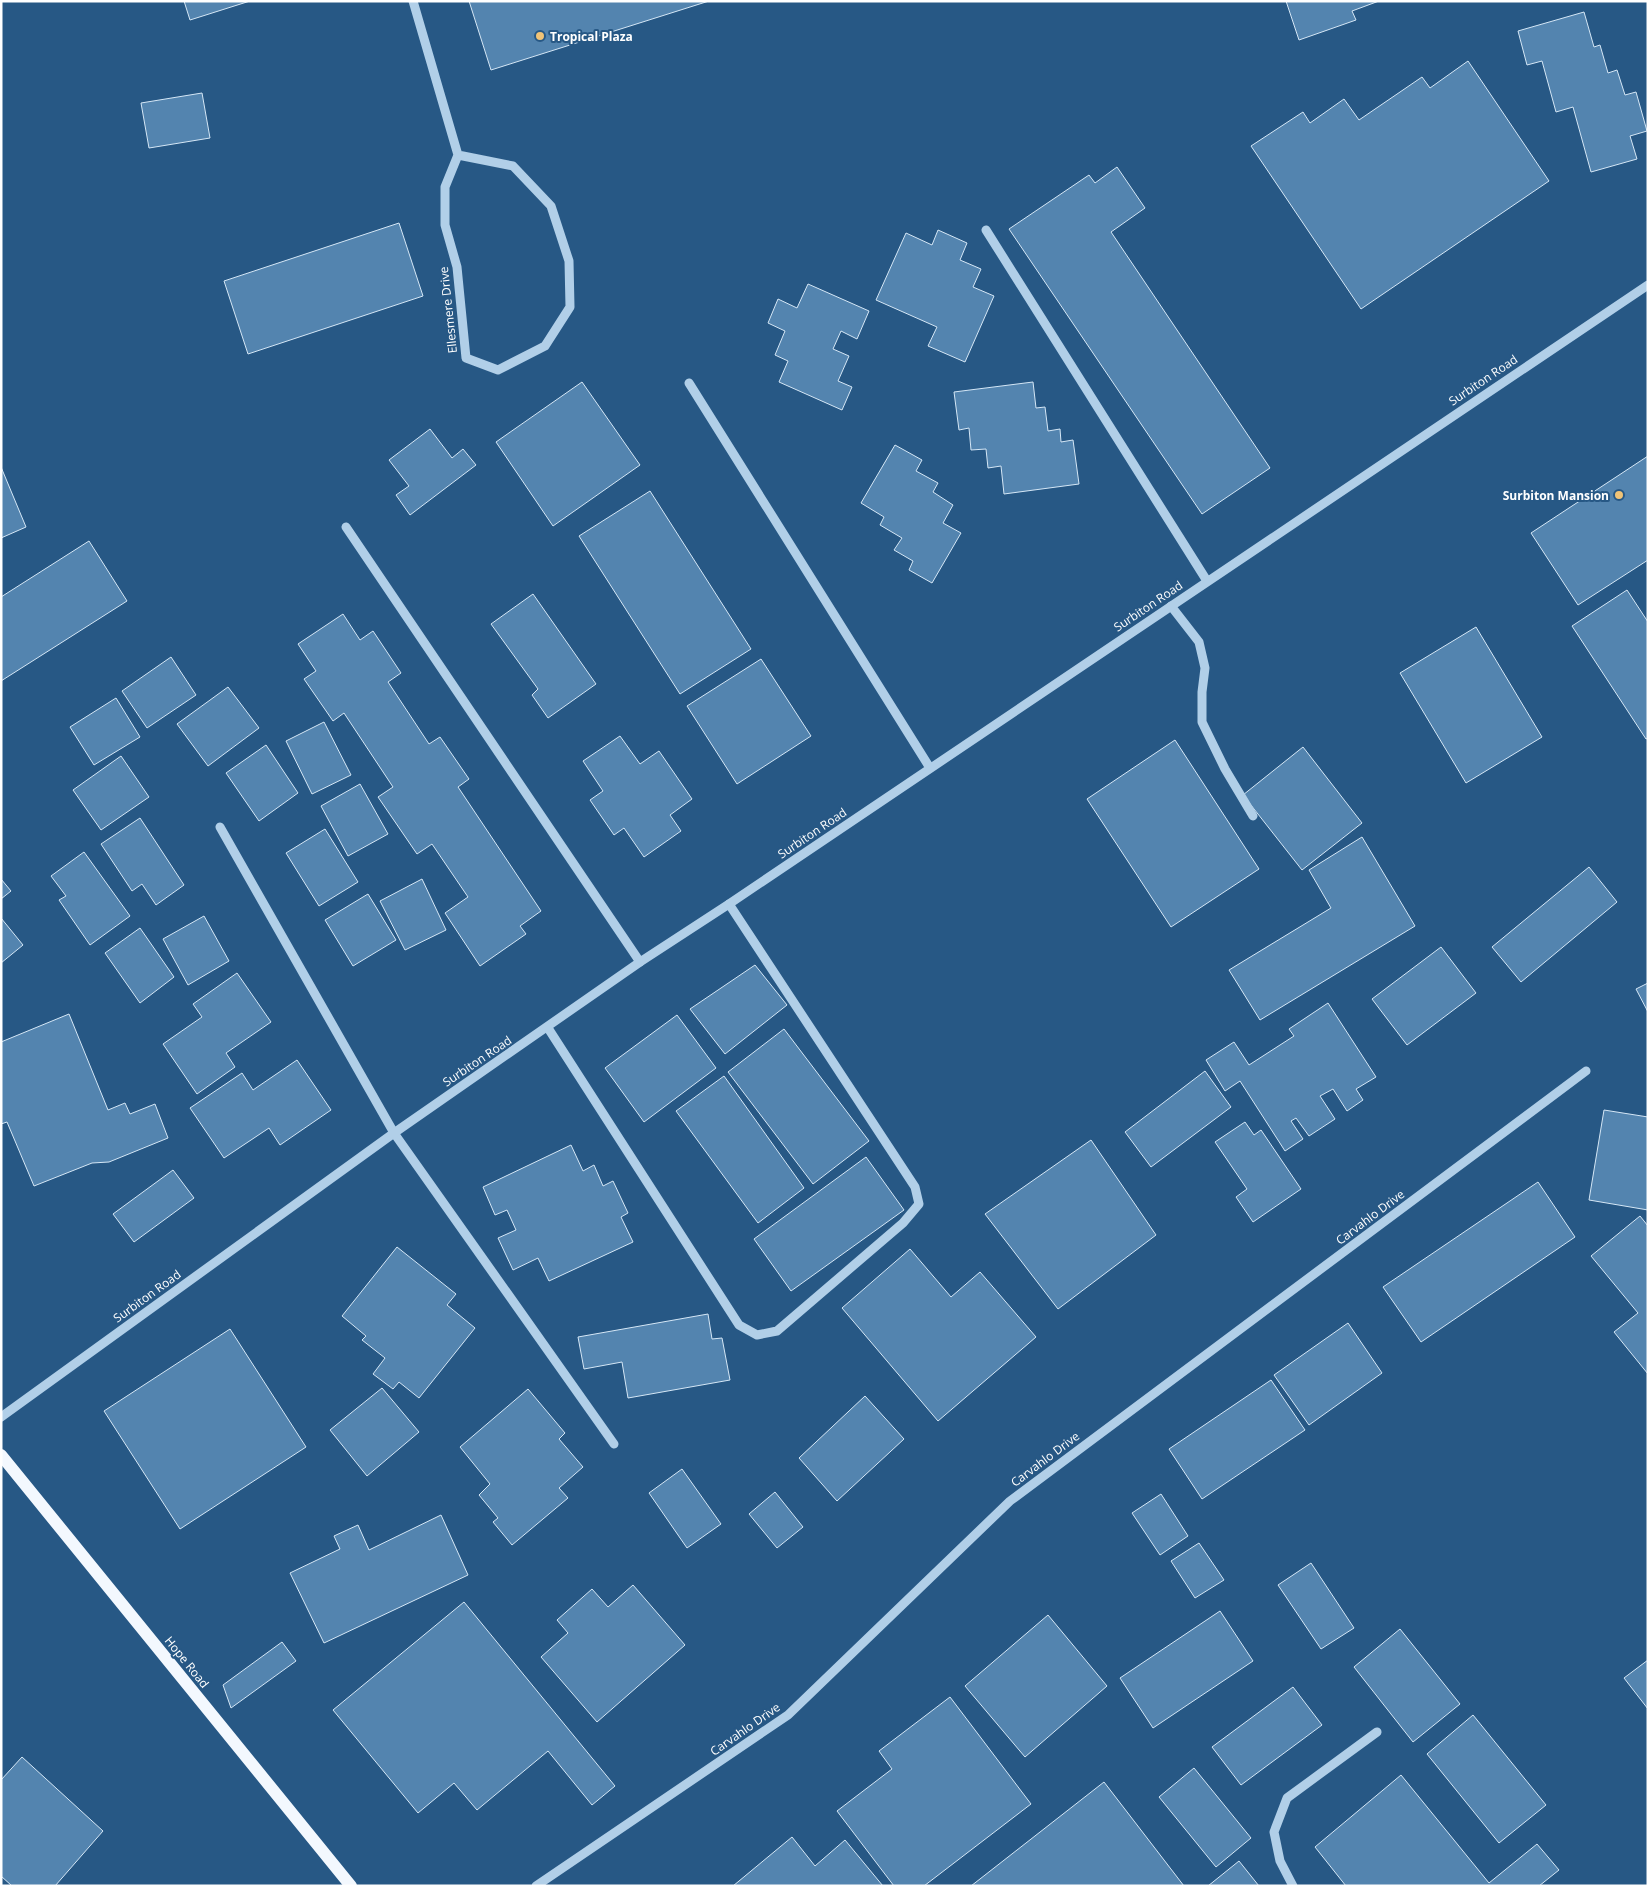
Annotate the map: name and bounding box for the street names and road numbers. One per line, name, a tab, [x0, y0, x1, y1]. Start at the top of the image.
street label: Ellesmere Drive	[435, 266, 461, 354]
street label: Surbiton Road	[1445, 351, 1521, 409]
street label: Surbiton Road	[1110, 577, 1186, 635]
street label: Surbiton Road	[774, 804, 850, 862]
street label: Surbiton Road	[439, 1032, 515, 1090]
street label: Carvahlo Drive	[1332, 1185, 1408, 1248]
street label: Surbiton Road	[110, 1266, 184, 1326]
street label: Carvahlo Drive	[1007, 1427, 1083, 1490]
street label: Hope Road	[161, 1633, 213, 1691]
street label: Carvahlo Drive	[707, 1698, 784, 1759]

